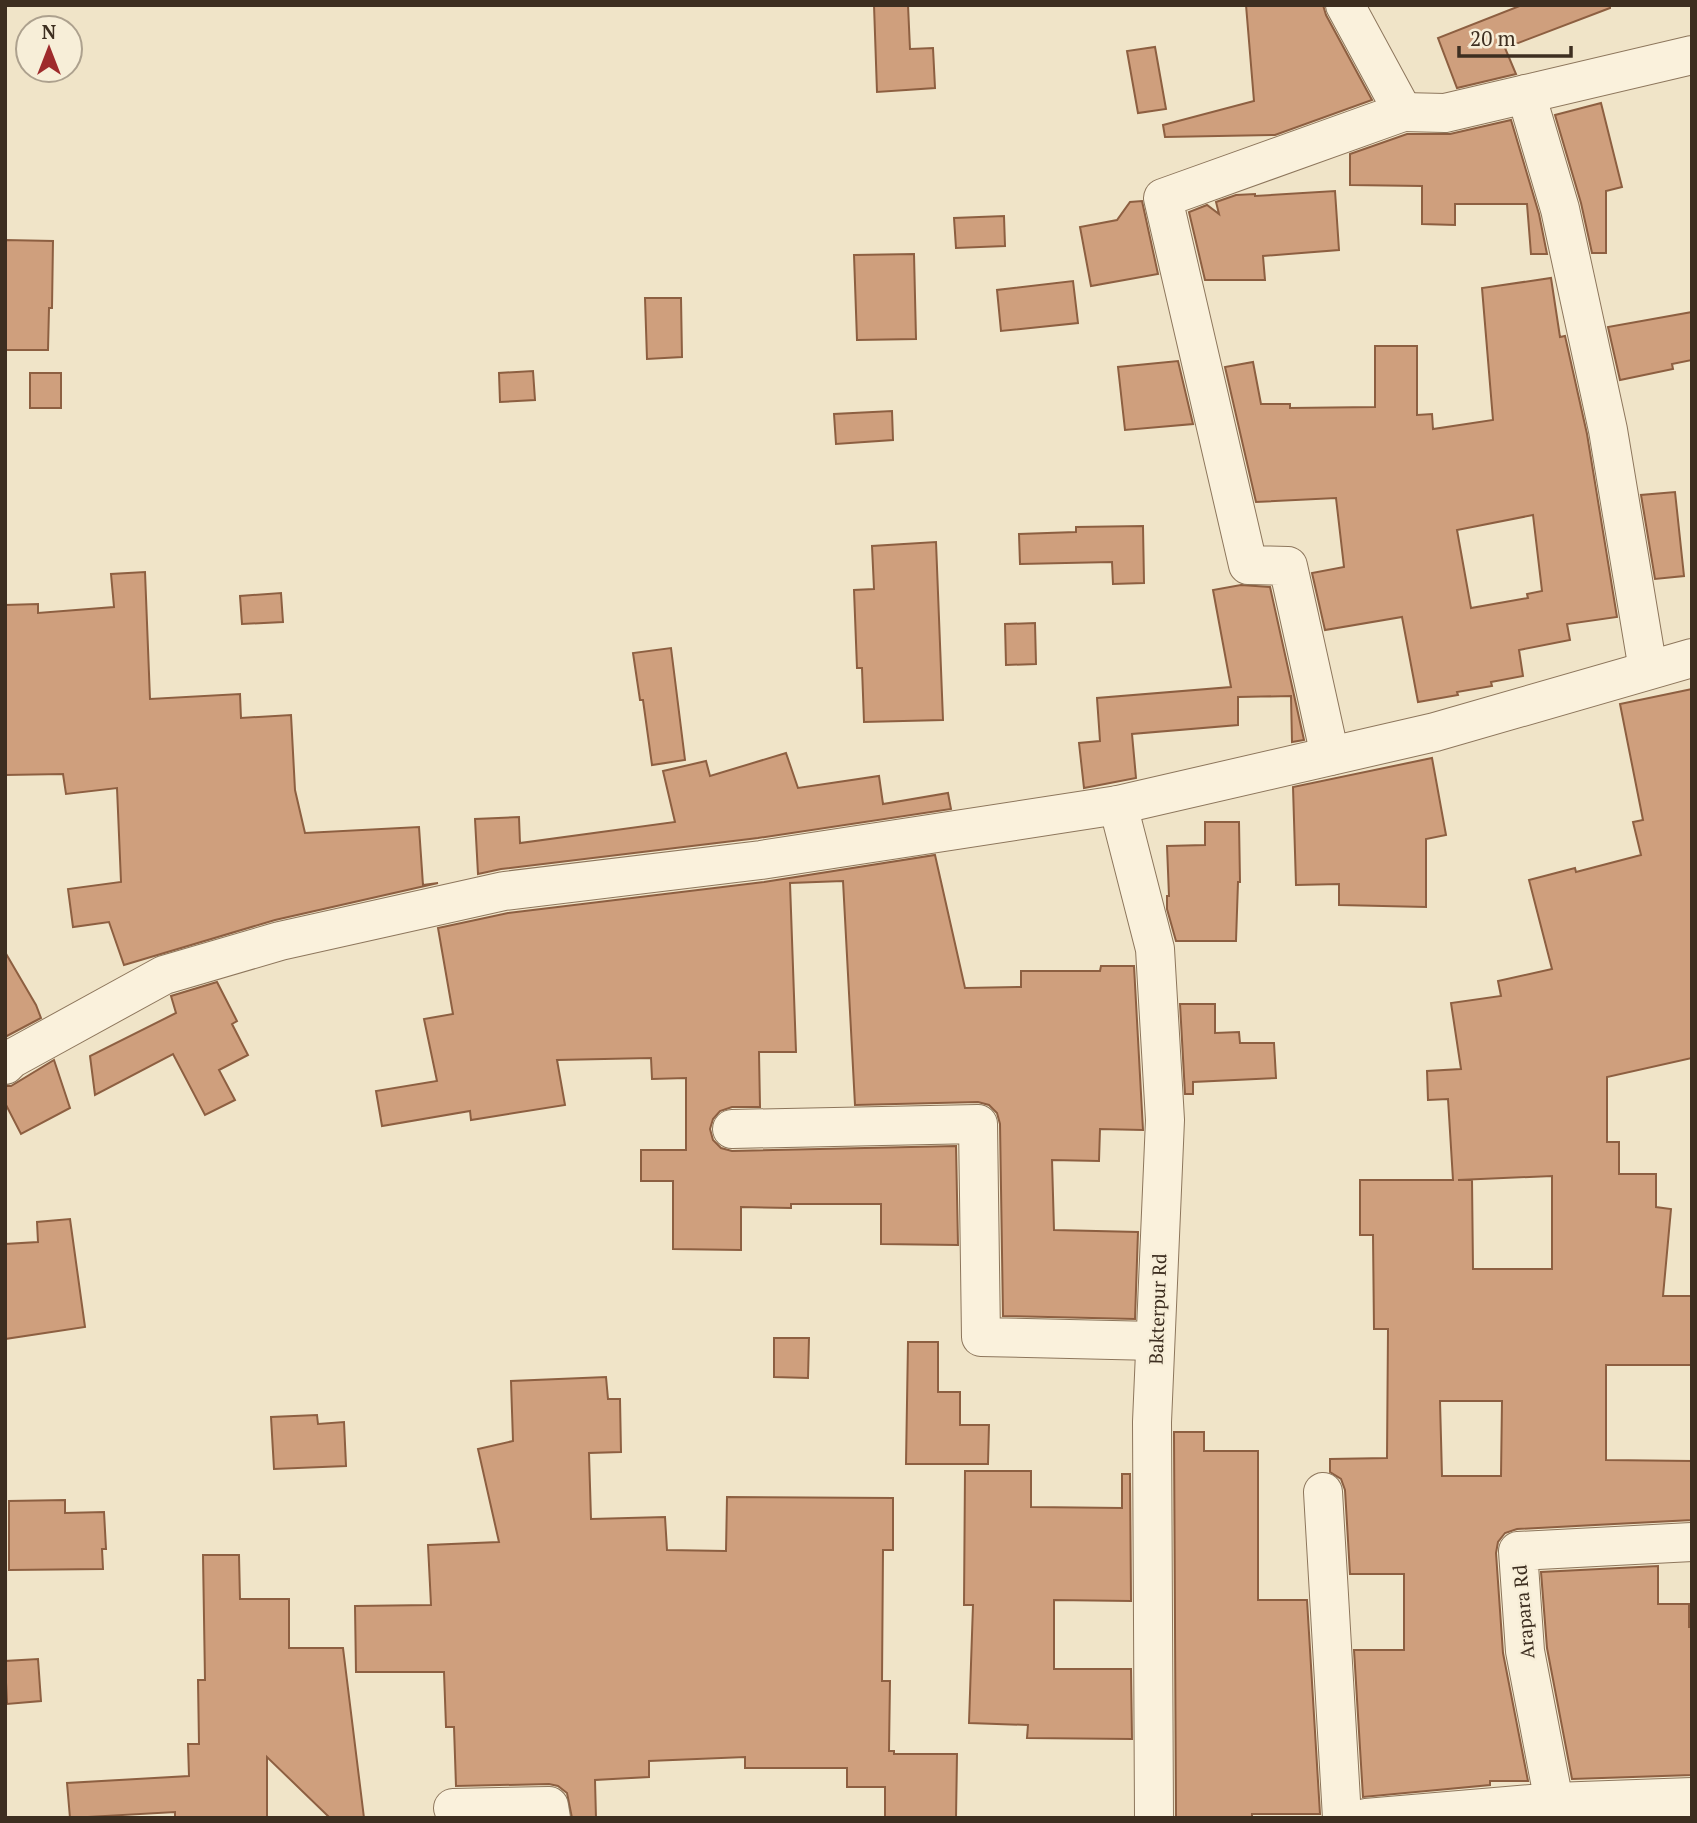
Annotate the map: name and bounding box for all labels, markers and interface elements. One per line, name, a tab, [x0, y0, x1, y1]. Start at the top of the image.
north arrow	[14, 14, 84, 84]
scale bar	[1459, 14, 1571, 58]
text: N	[42, 19, 57, 44]
text: 20 m	[1470, 24, 1516, 52]
street label: Bakterpur Rd	[1143, 1253, 1171, 1365]
street label: Arapara Rd	[1506, 1563, 1540, 1660]

